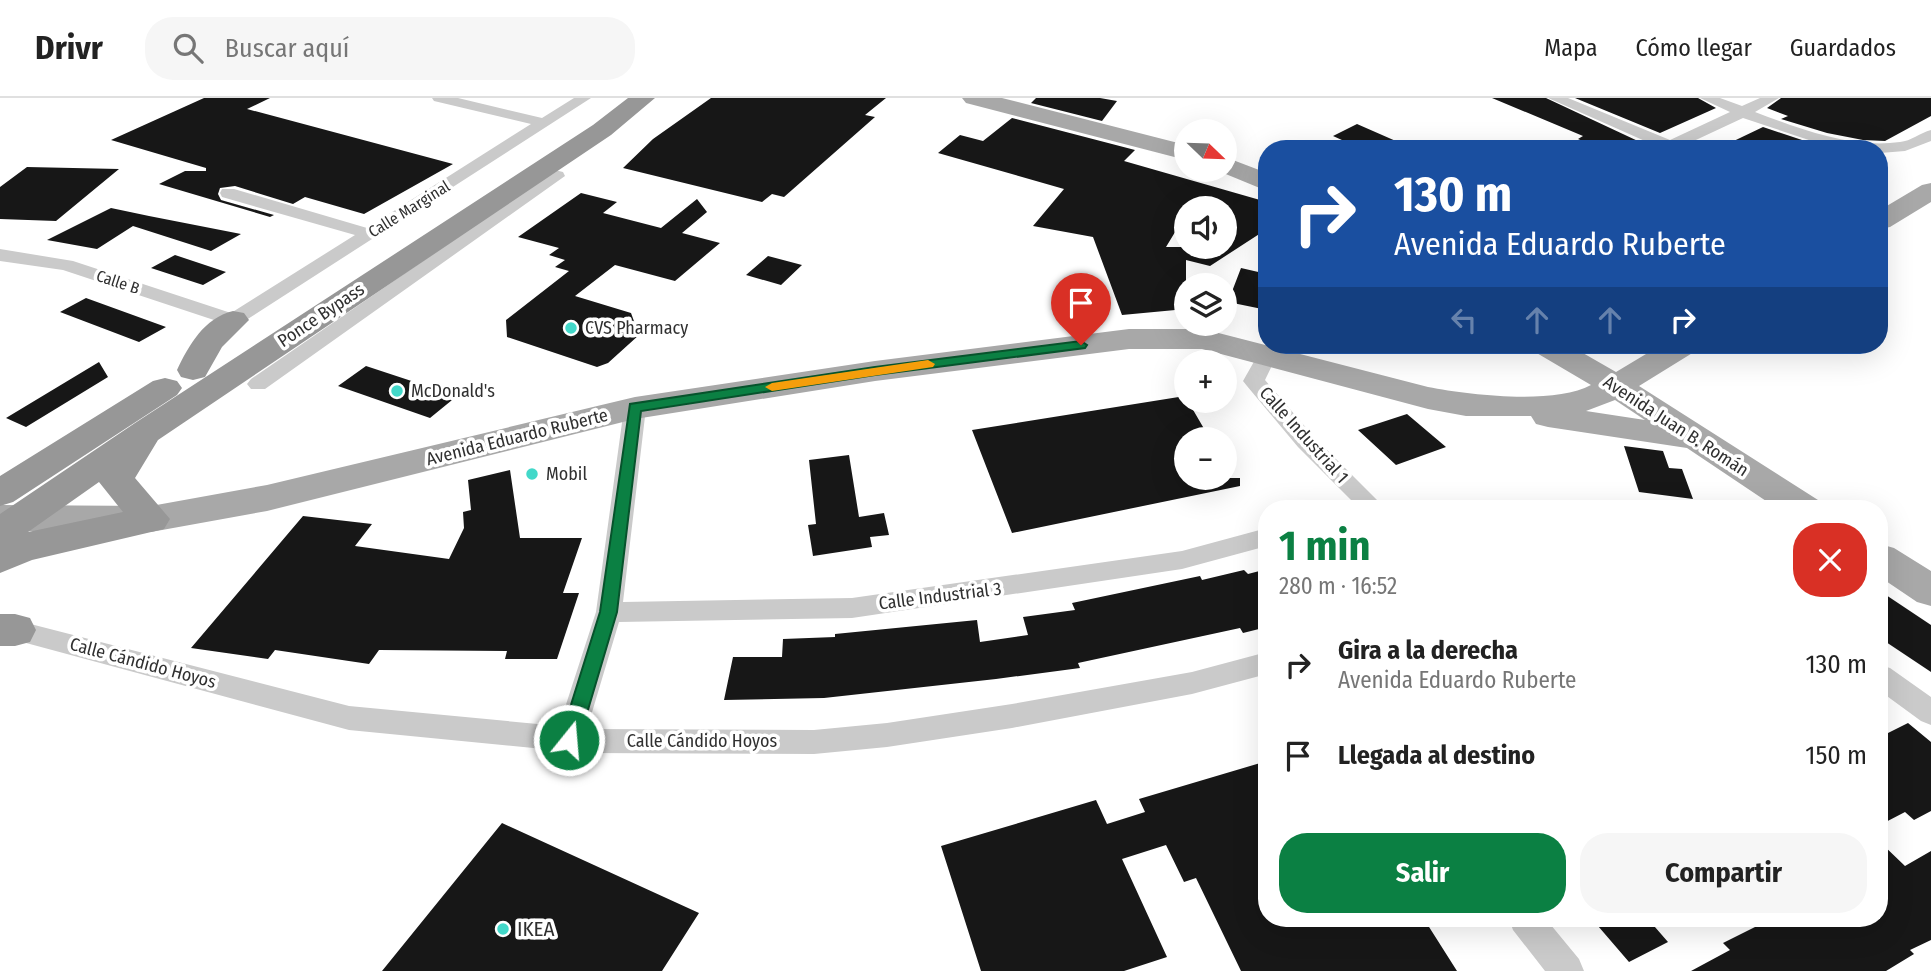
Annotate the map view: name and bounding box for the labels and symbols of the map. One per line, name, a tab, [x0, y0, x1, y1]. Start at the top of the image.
north arrow	[1174, 119, 1237, 182]
street label: Calle Marginal	[365, 177, 453, 241]
street label: Calle B	[94, 266, 142, 298]
pin	[1051, 273, 1111, 345]
street label: Ponce Bypass	[274, 278, 369, 352]
place label: CVS Pharmacy	[585, 317, 688, 339]
marker: CVS Pharmacy	[563, 320, 579, 336]
street label: Avenida Juan B. Román	[1599, 371, 1753, 481]
place label: McDonald's	[411, 380, 495, 402]
street label: Calle Industrial 1	[1255, 382, 1353, 488]
marker: McDonald's	[389, 383, 405, 399]
street label: Avenida Eduardo Ruberte	[424, 404, 610, 470]
place label: Mobil	[546, 463, 587, 485]
marker: Mobil	[524, 466, 540, 482]
street label: Calle Industrial 3	[877, 578, 1003, 614]
street label: Calle Cándido Hoyos	[68, 633, 219, 693]
position arrow	[532, 703, 606, 777]
street label: Calle Cándido Hoyos	[627, 730, 777, 752]
place label: IKEA	[517, 916, 555, 942]
marker: IKEA	[495, 921, 511, 937]

